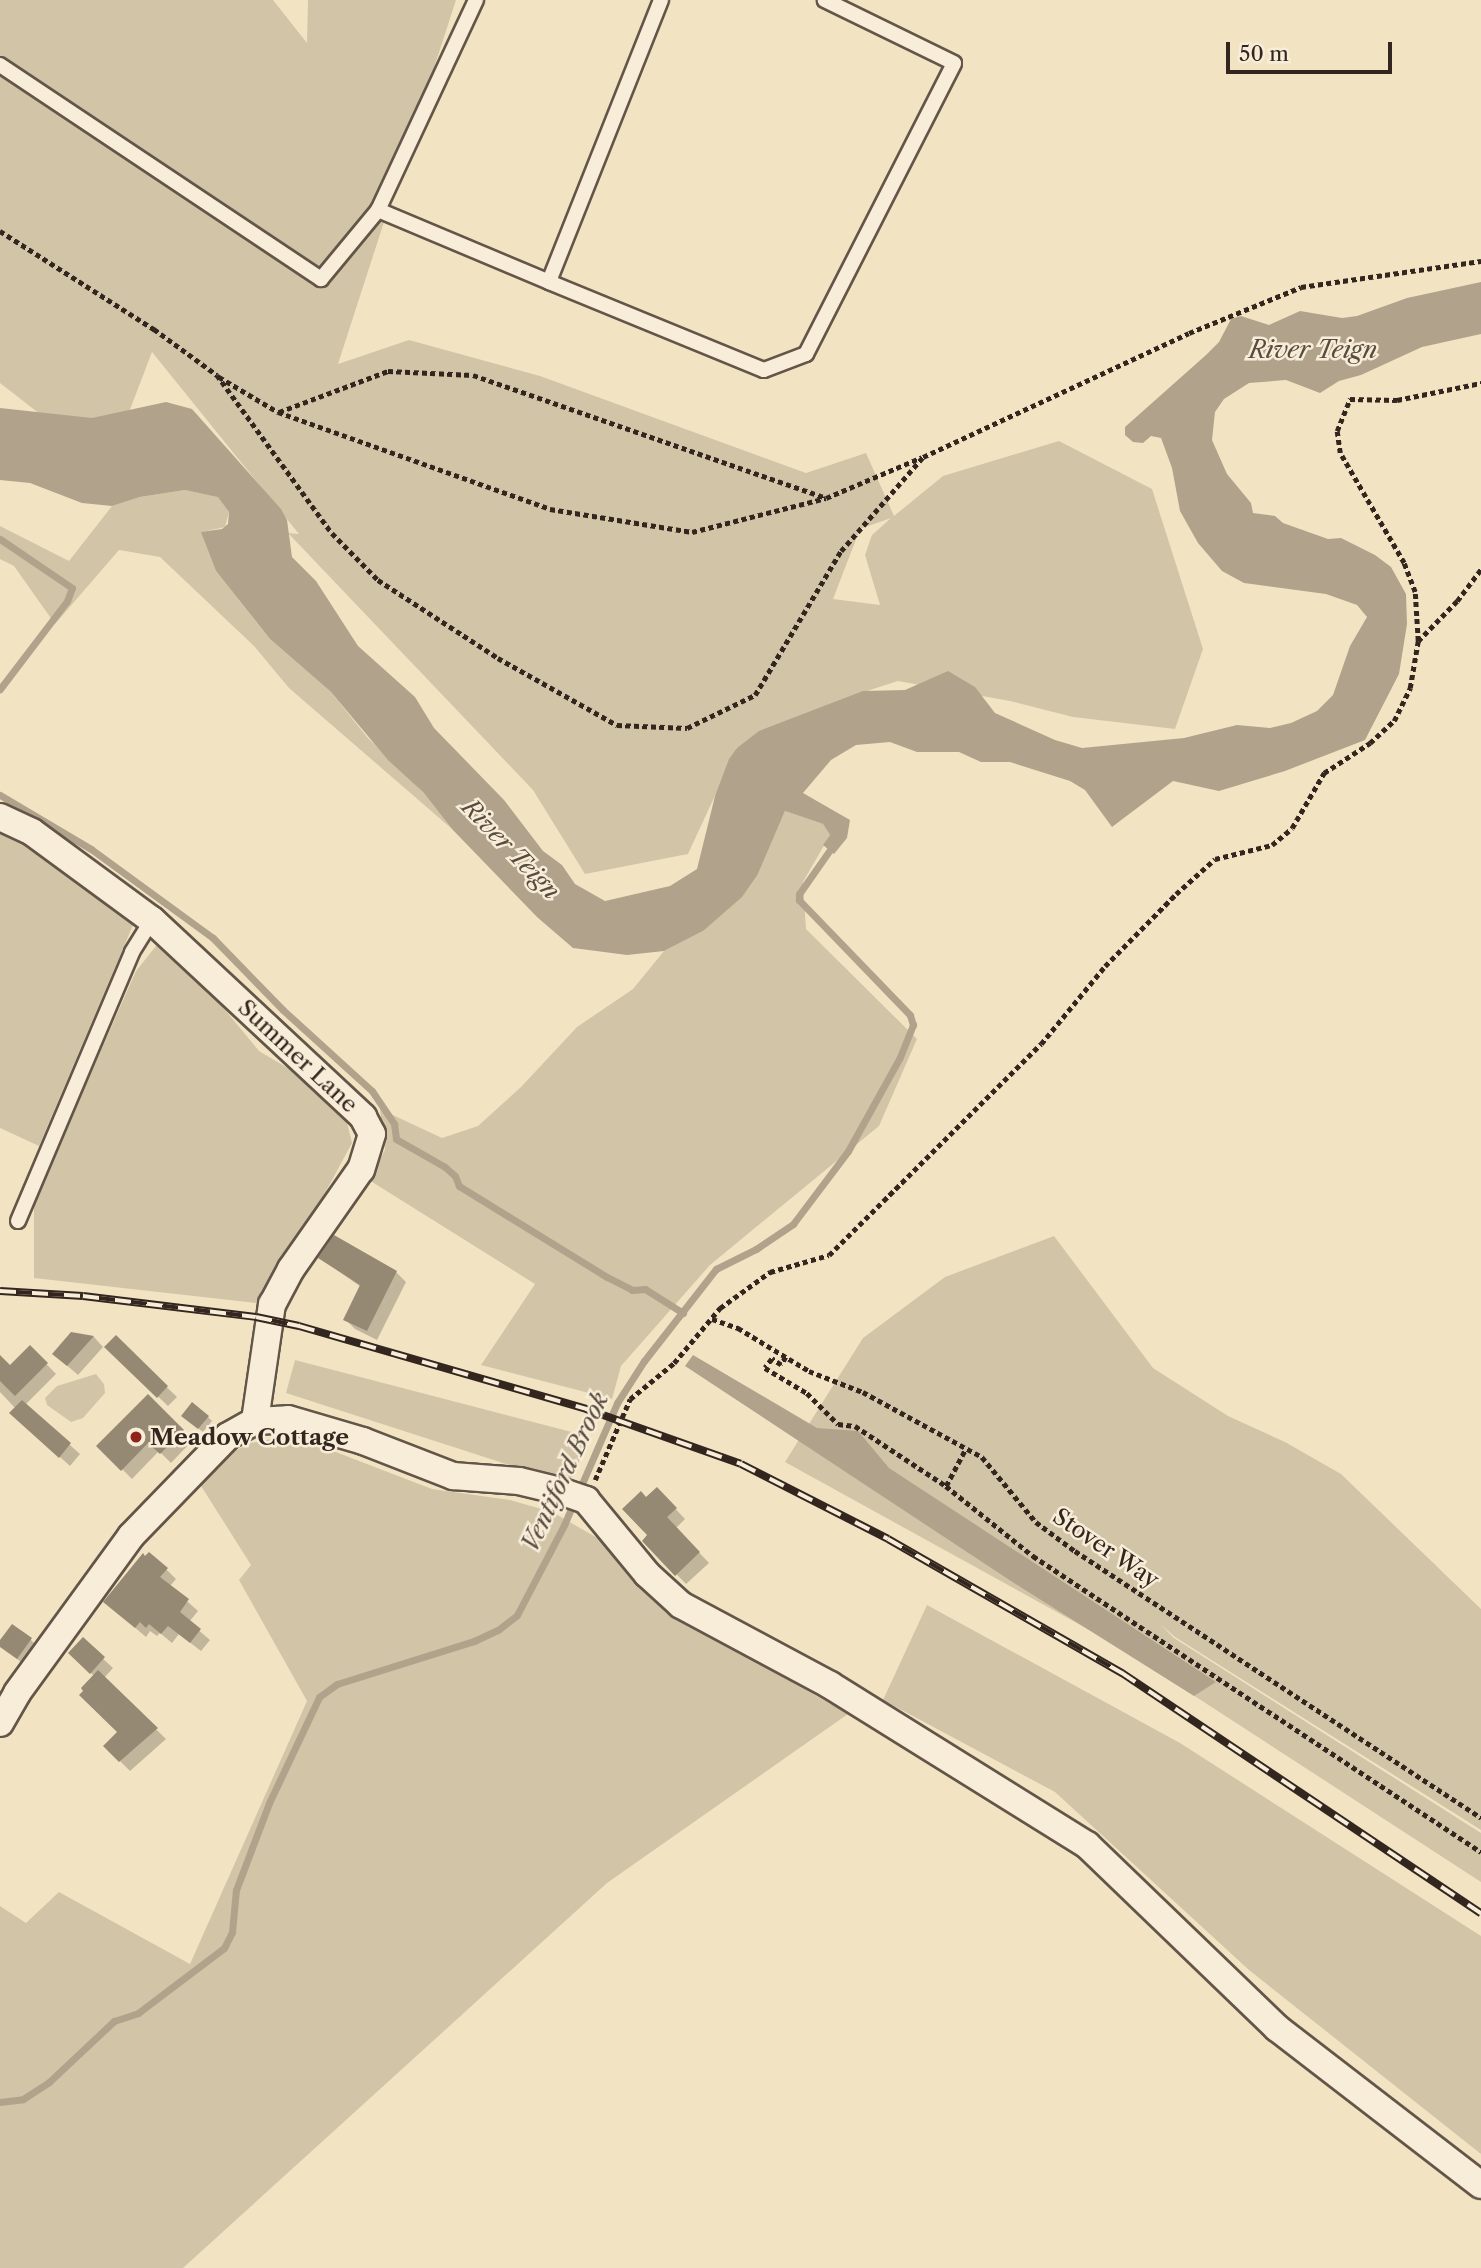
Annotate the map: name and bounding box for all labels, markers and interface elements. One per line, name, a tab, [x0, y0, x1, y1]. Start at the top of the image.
scale bar	[1229, 28, 1395, 72]
text: 50 m	[1239, 41, 1289, 66]
water label: River Teign	[1249, 336, 1377, 364]
water label: River Teign	[456, 793, 566, 905]
street label: Summer Lane	[232, 993, 364, 1119]
water label: Ventiford Brook	[515, 1388, 615, 1556]
place label: Meadow Cottage	[150, 1423, 350, 1451]
marker: Meadow Cottage	[128, 1429, 144, 1445]
street label: Stover Way	[1047, 1502, 1165, 1594]

